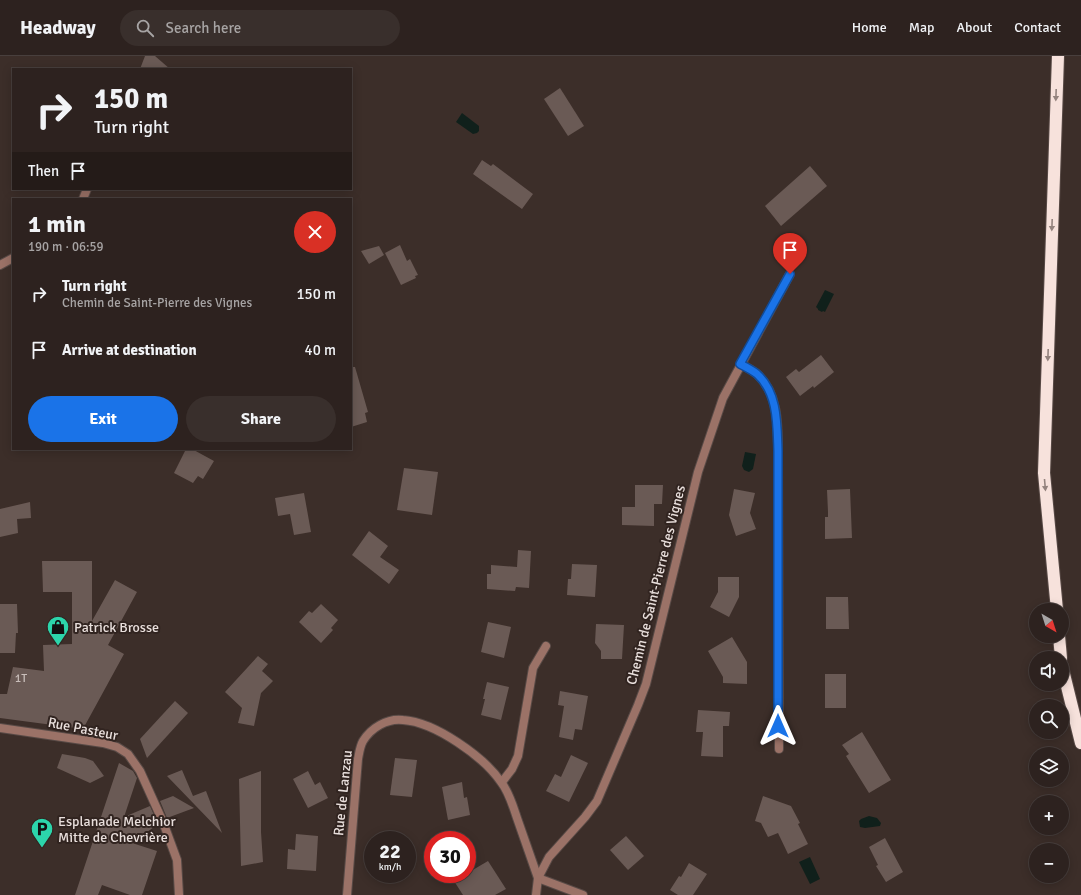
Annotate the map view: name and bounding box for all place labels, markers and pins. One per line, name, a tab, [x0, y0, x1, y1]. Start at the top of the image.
pin	[773, 233, 807, 274]
shop icon: Patrick Brosse	[45, 614, 71, 647]
place label: Patrick Brosse	[74, 619, 159, 636]
place label: Esplanade Melchior Mitte de Chevrière	[58, 813, 176, 846]
parking icon: Esplanade Melchior Mitte de Chevrière	[29, 816, 55, 849]

